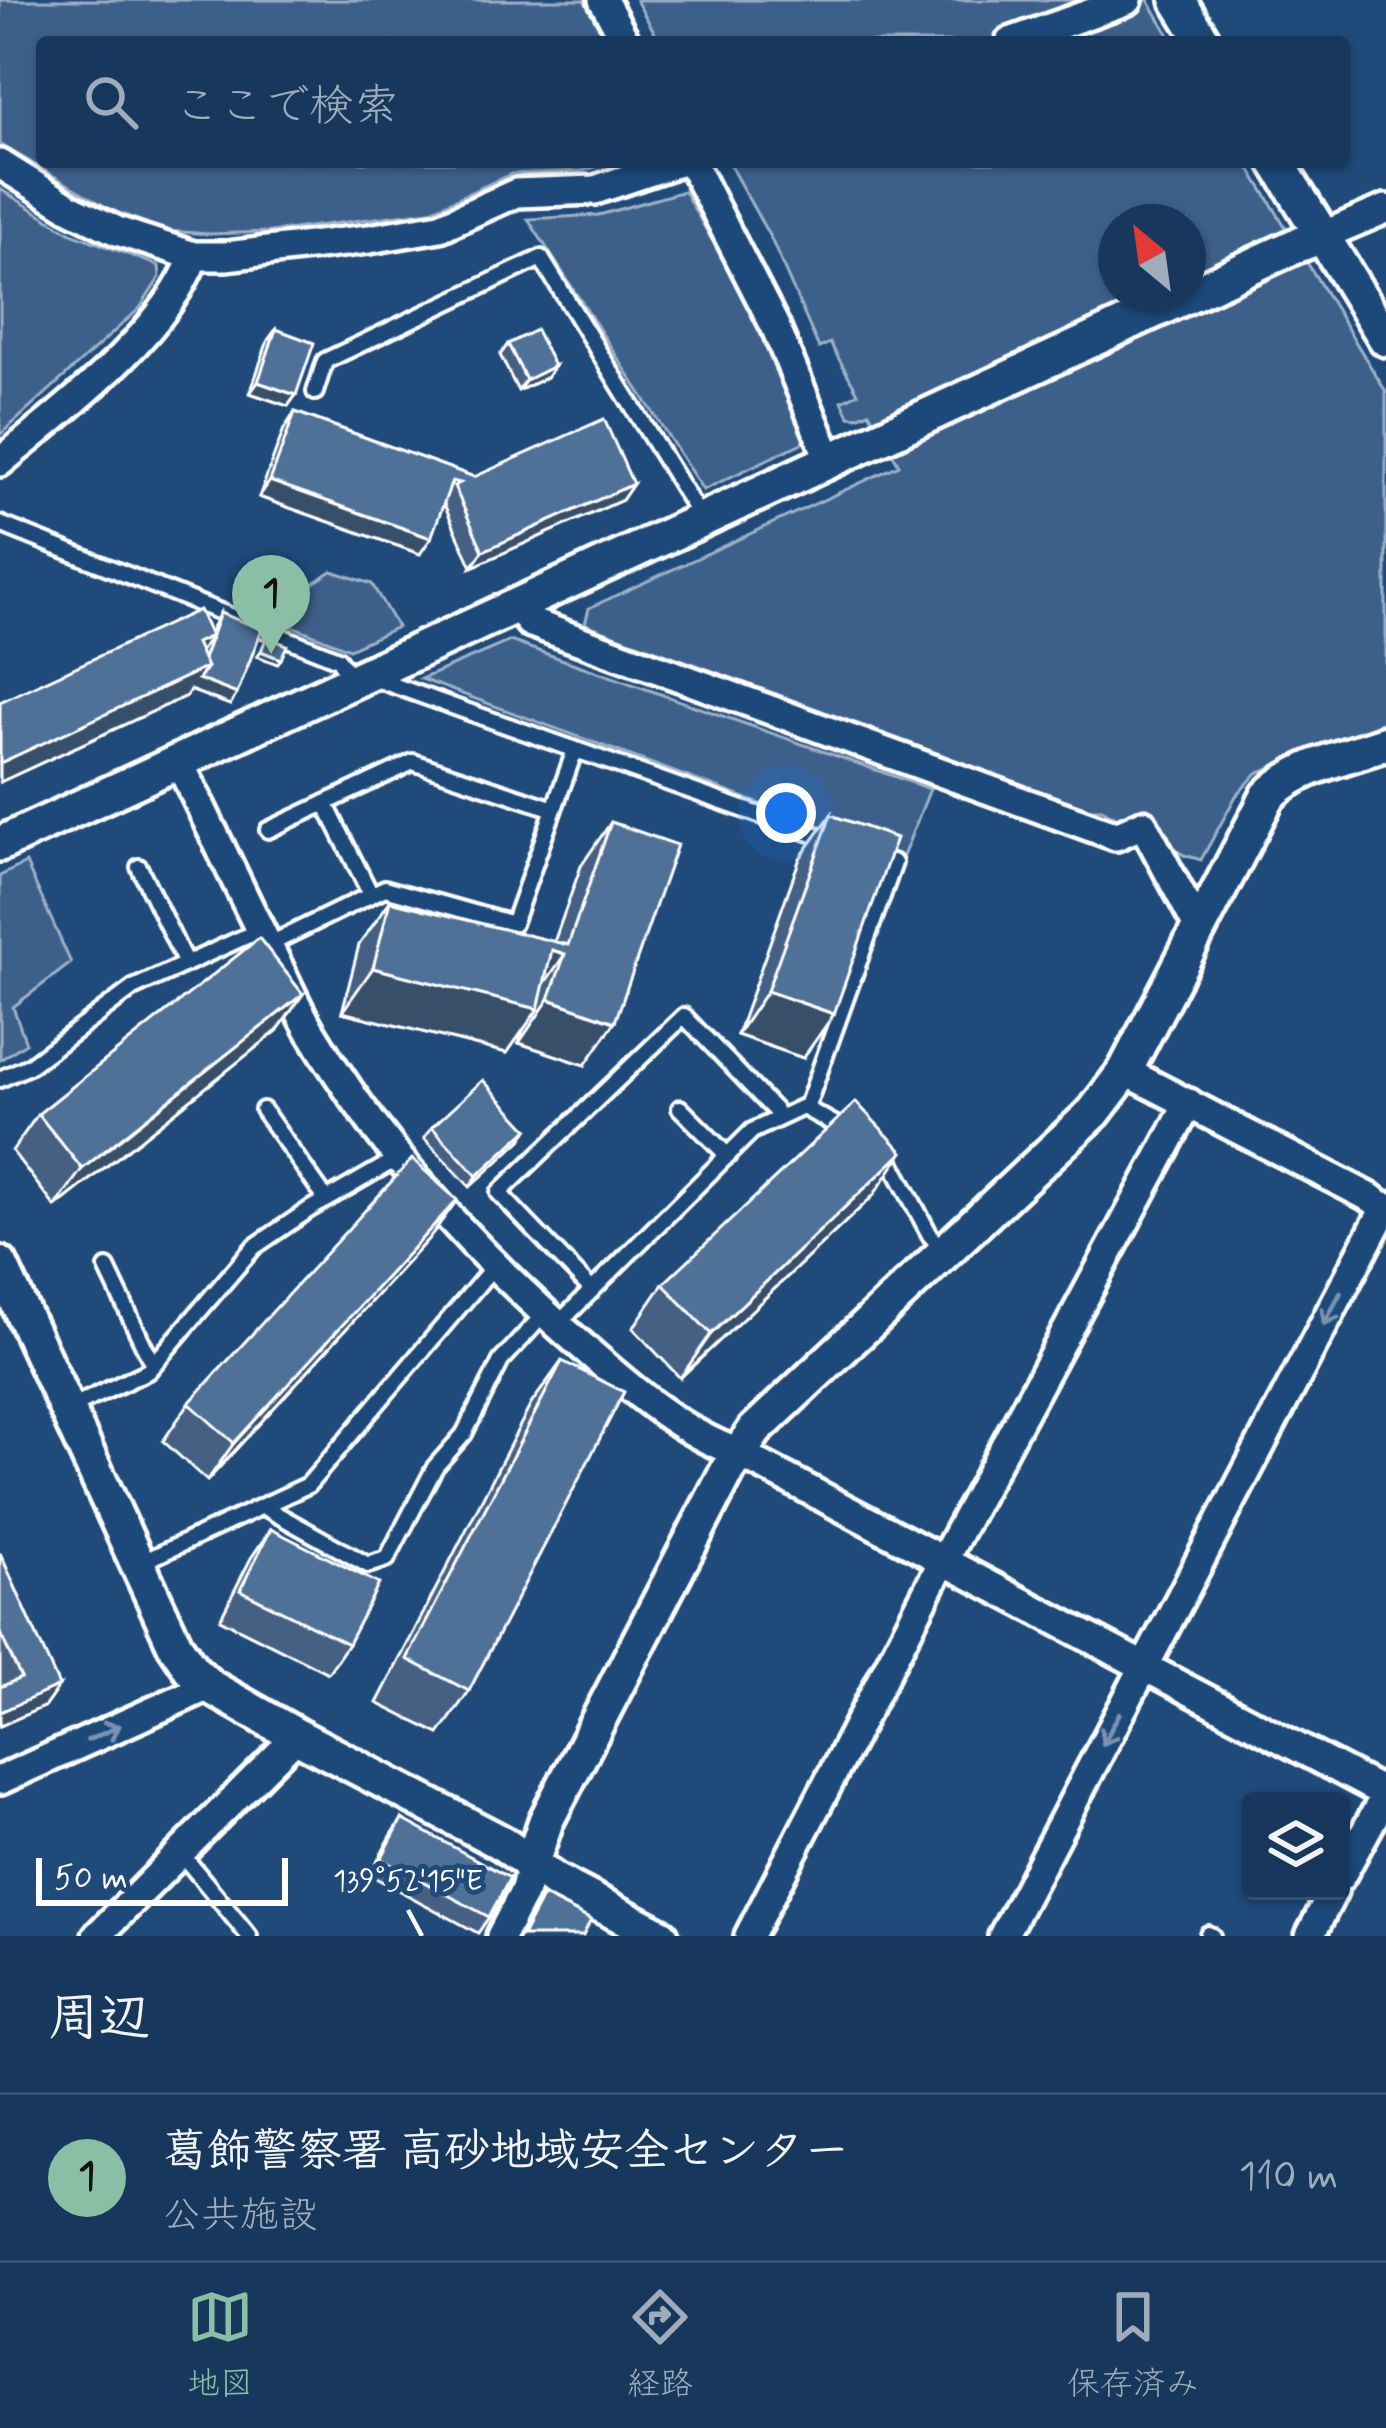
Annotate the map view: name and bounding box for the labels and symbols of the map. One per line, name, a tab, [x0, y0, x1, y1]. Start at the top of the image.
north arrow	[1098, 204, 1206, 312]
pin: 1	[232, 555, 310, 654]
your location	[756, 783, 816, 843]
one-way arrow	[1319, 1291, 1342, 1327]
one-way arrow	[1099, 1711, 1122, 1746]
one-way arrow	[86, 1721, 122, 1743]
scale bar	[36, 1852, 288, 1905]
text: 139°52'15"E	[333, 1862, 483, 1901]

